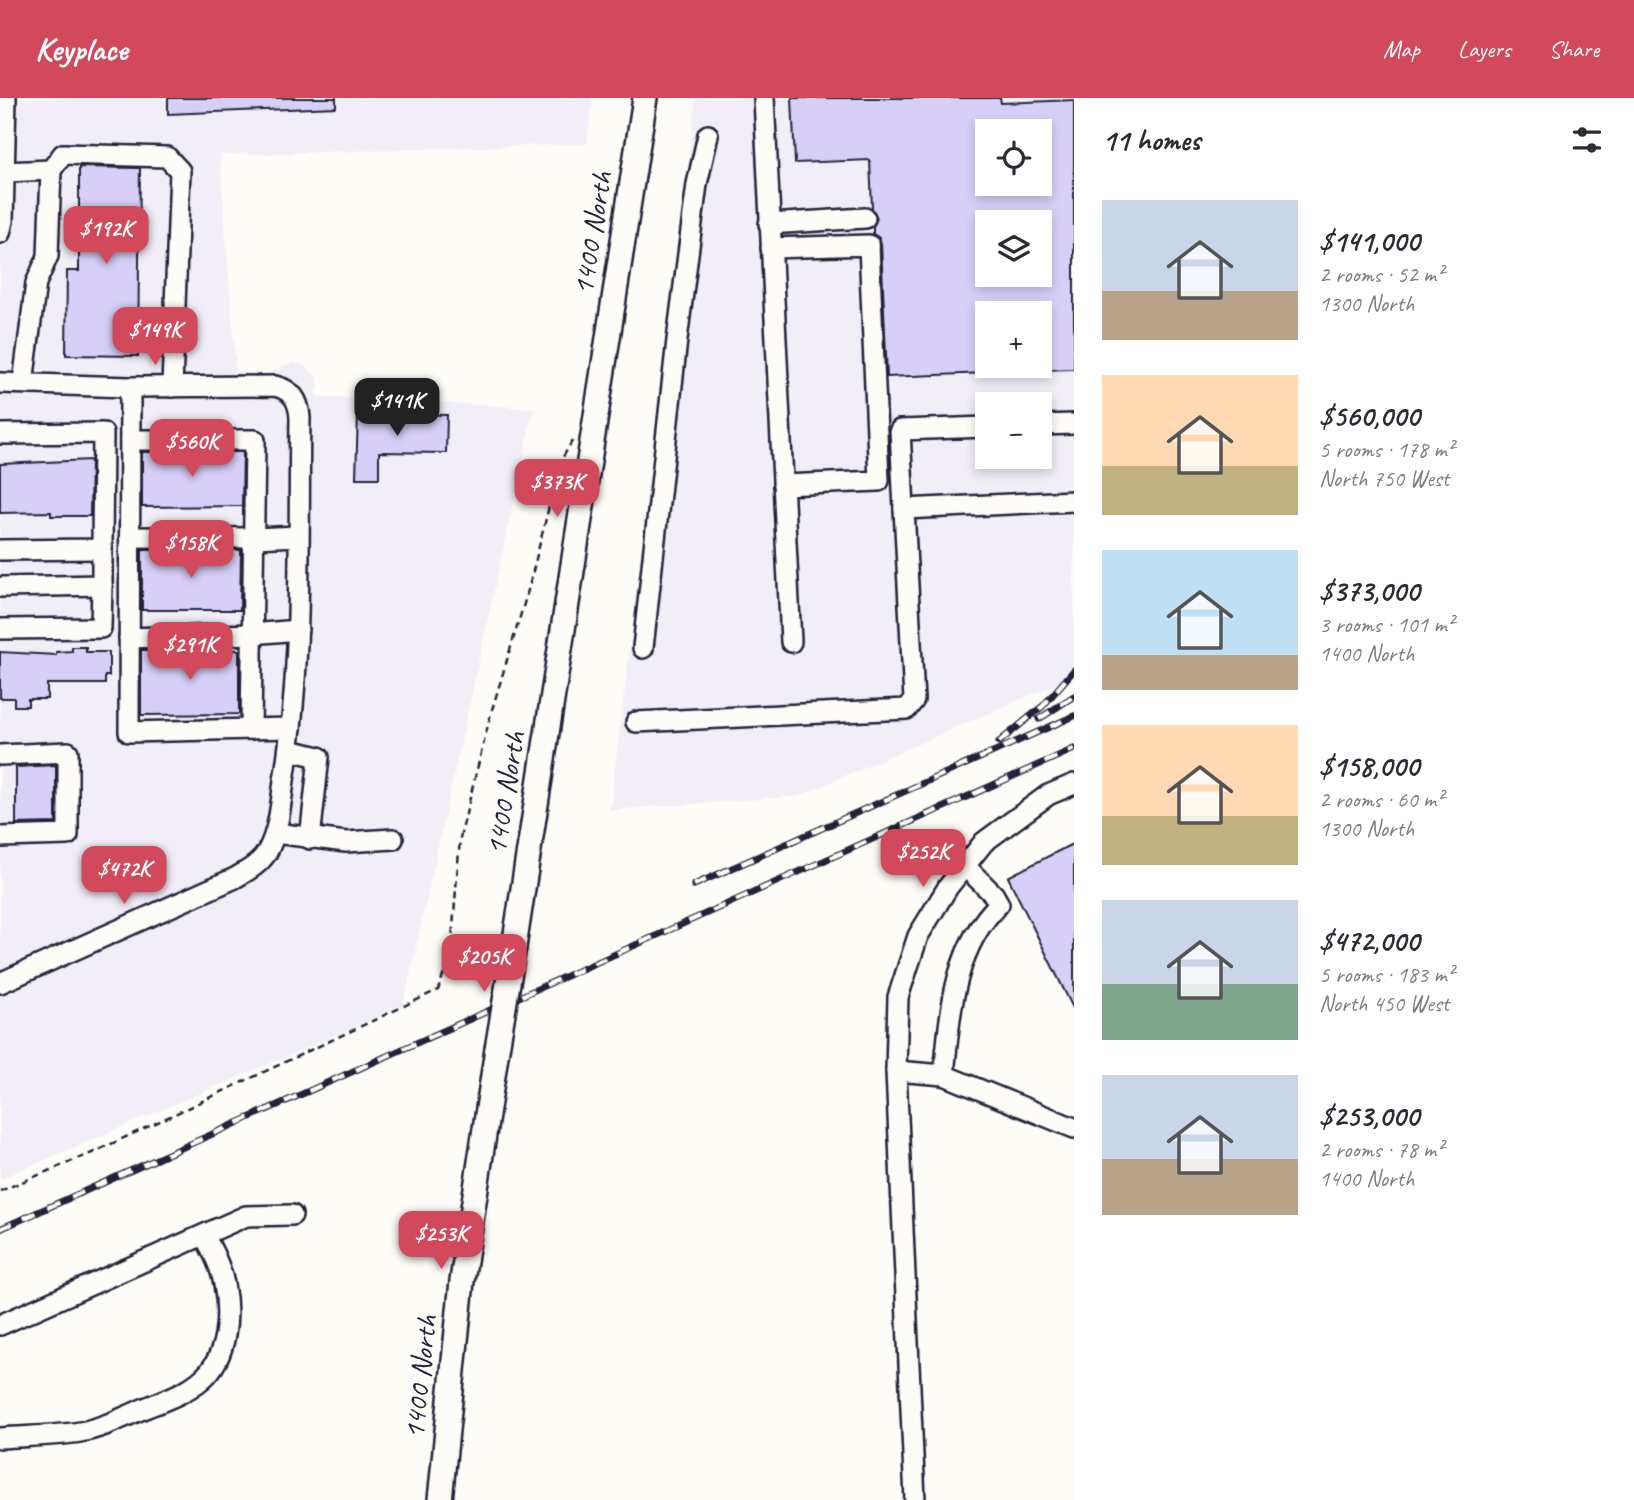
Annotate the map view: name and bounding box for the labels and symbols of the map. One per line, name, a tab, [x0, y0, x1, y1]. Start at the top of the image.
street label: 1400 North	[564, 168, 621, 297]
pin: $192K	[57, 206, 155, 266]
pin: $149K	[106, 308, 204, 367]
pin: $141K	[348, 378, 446, 438]
pin: $560K	[143, 420, 241, 479]
pin: $373K	[508, 460, 606, 519]
pin: $158K	[142, 520, 240, 580]
pin: $291K	[141, 622, 239, 682]
street label: 1400 North	[477, 728, 534, 857]
pin: $252K	[874, 830, 972, 889]
pin: $472K	[75, 846, 173, 906]
pin: $205K	[435, 934, 533, 994]
pin: $253K	[392, 1212, 490, 1271]
street label: 1400 North	[395, 1313, 445, 1441]

